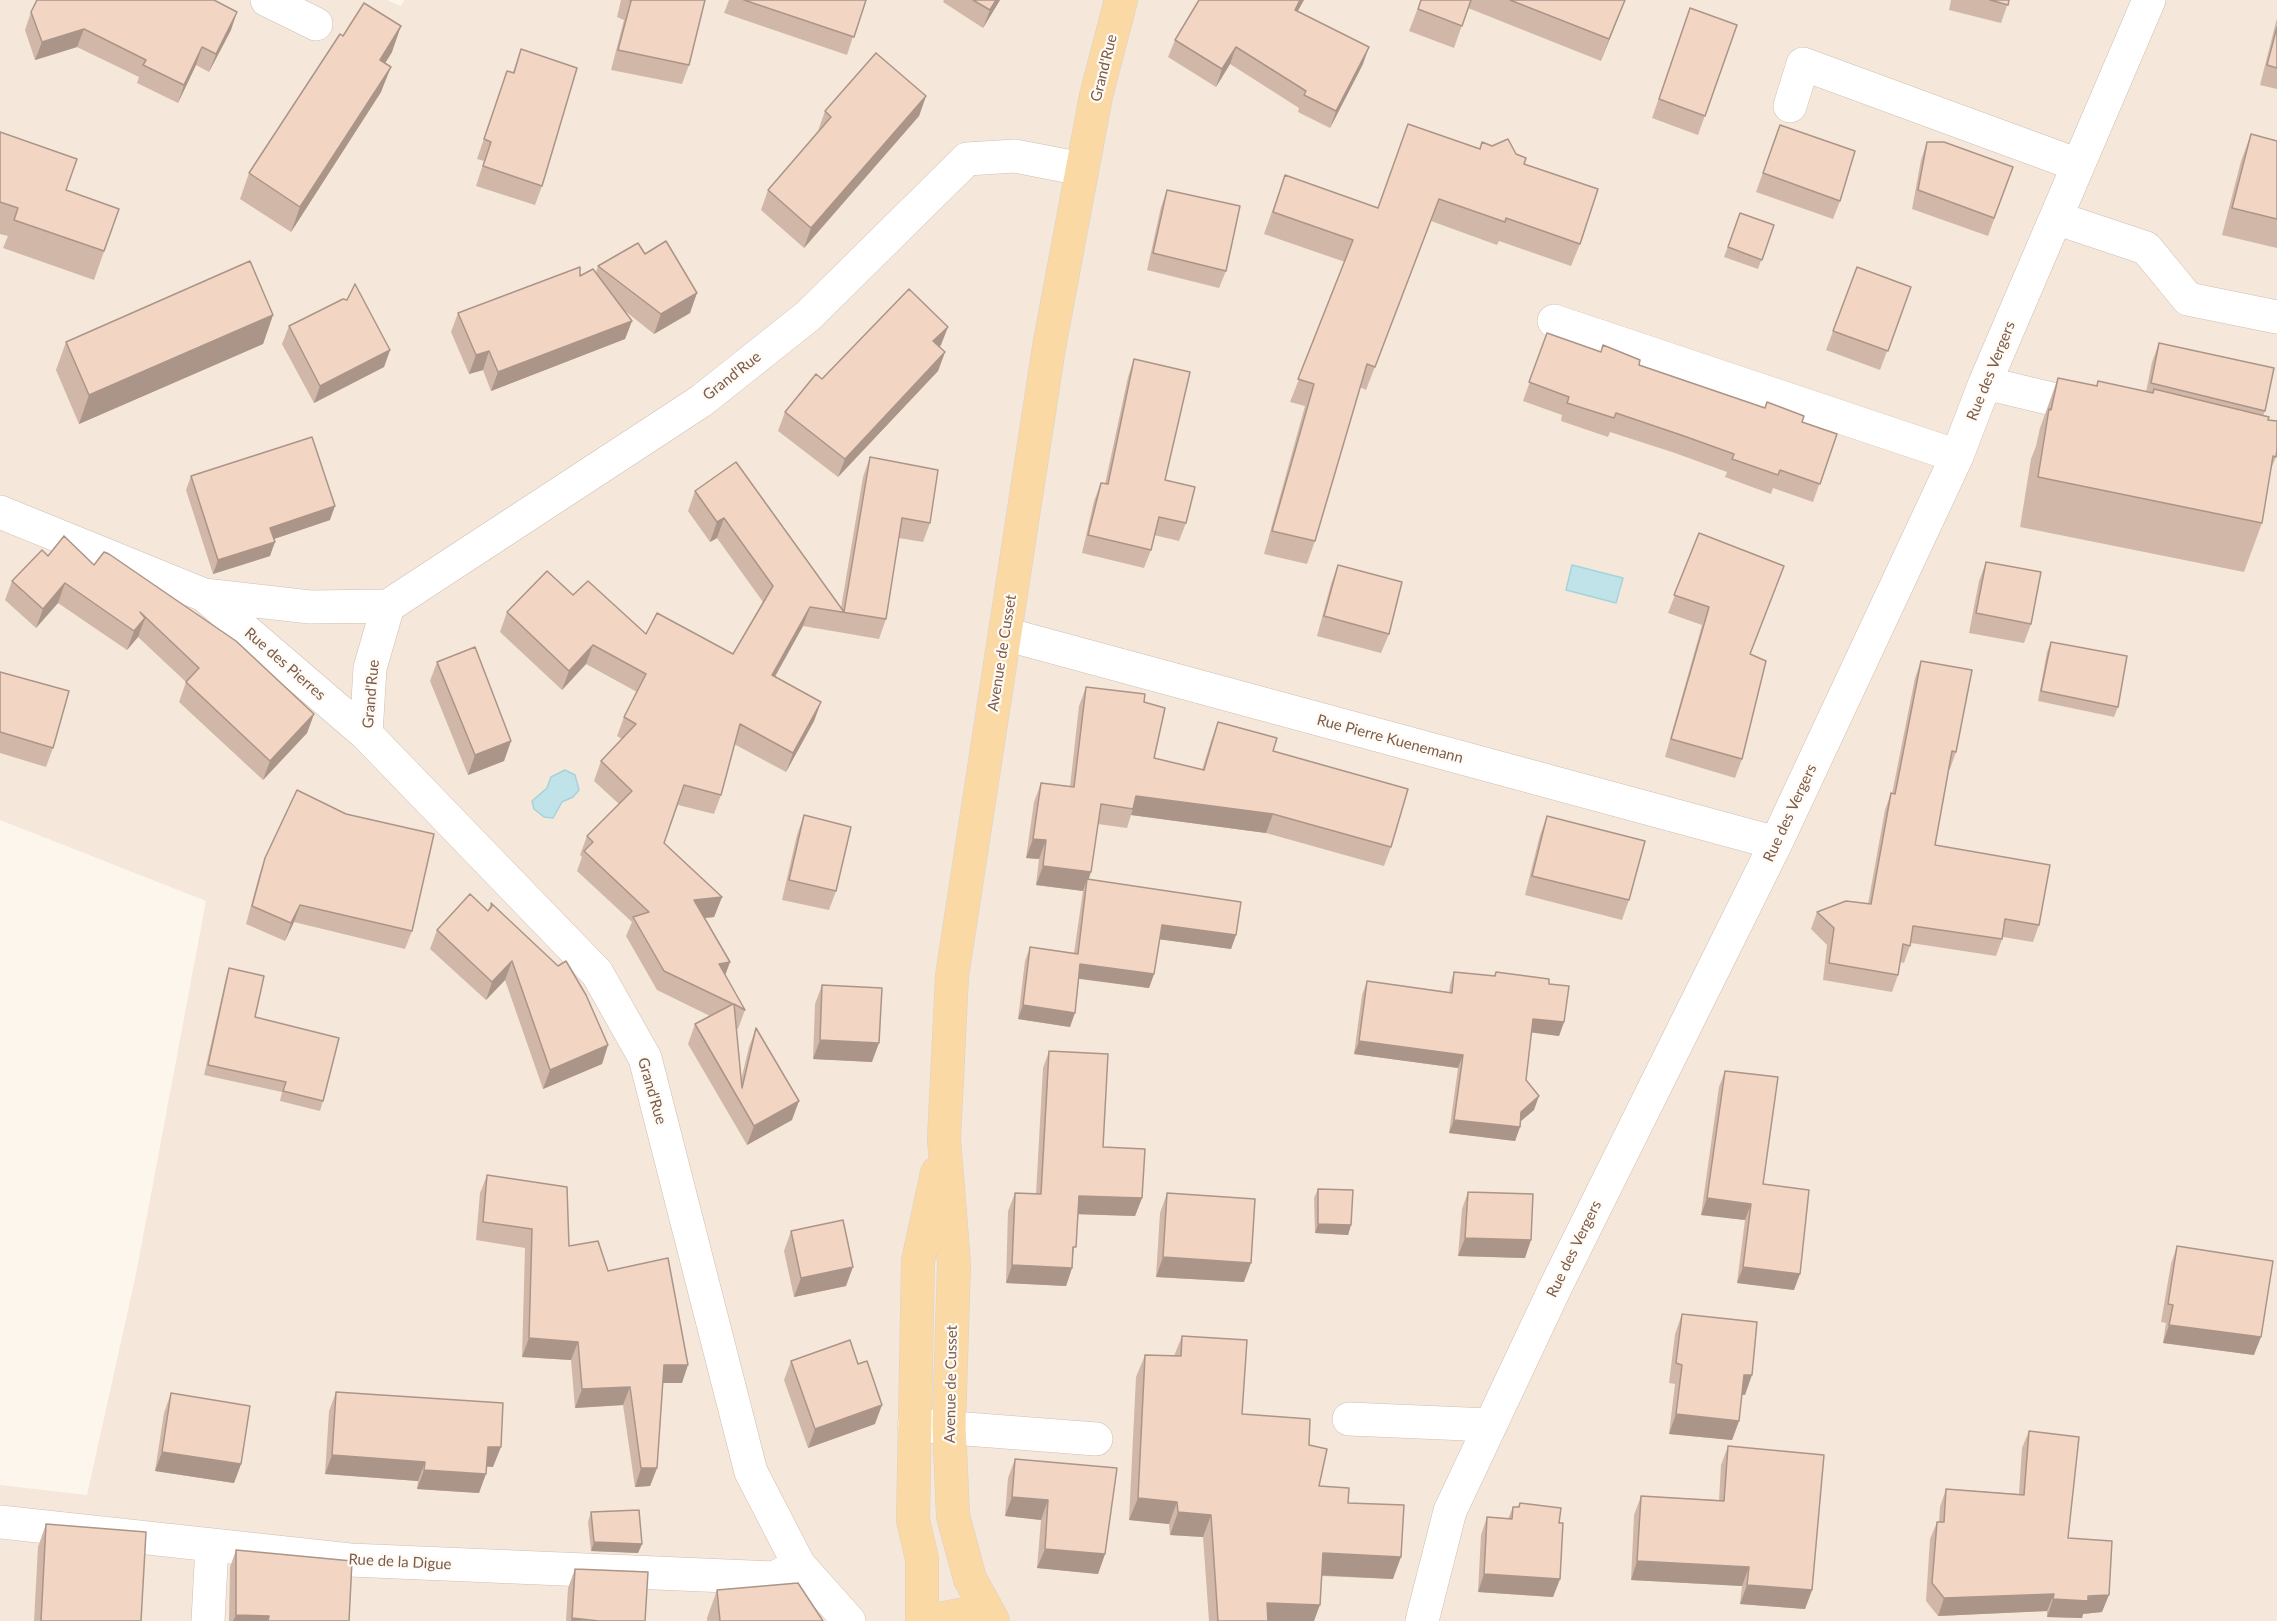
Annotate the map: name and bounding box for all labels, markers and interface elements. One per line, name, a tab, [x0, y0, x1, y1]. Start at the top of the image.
street label: Grand'Rue	[1087, 32, 1121, 104]
street label: Rue des Vergers	[1963, 319, 2019, 423]
street label: Grand'Rue	[699, 348, 765, 404]
street label: Avenue de Cusset	[984, 593, 1020, 713]
street label: Rue des Pierres	[241, 624, 329, 704]
street label: Grand'Rue	[359, 659, 383, 729]
street label: Rue Pierre Kuenemann	[1315, 711, 1465, 767]
street label: Rue des Vergers	[1760, 761, 1820, 865]
street label: Grand'Rue	[634, 1055, 670, 1127]
street label: Rue des Vergers	[1543, 1198, 1605, 1300]
street label: Avenue de Cusset	[941, 1325, 961, 1443]
street label: Rue de la Digue	[348, 1550, 452, 1574]

